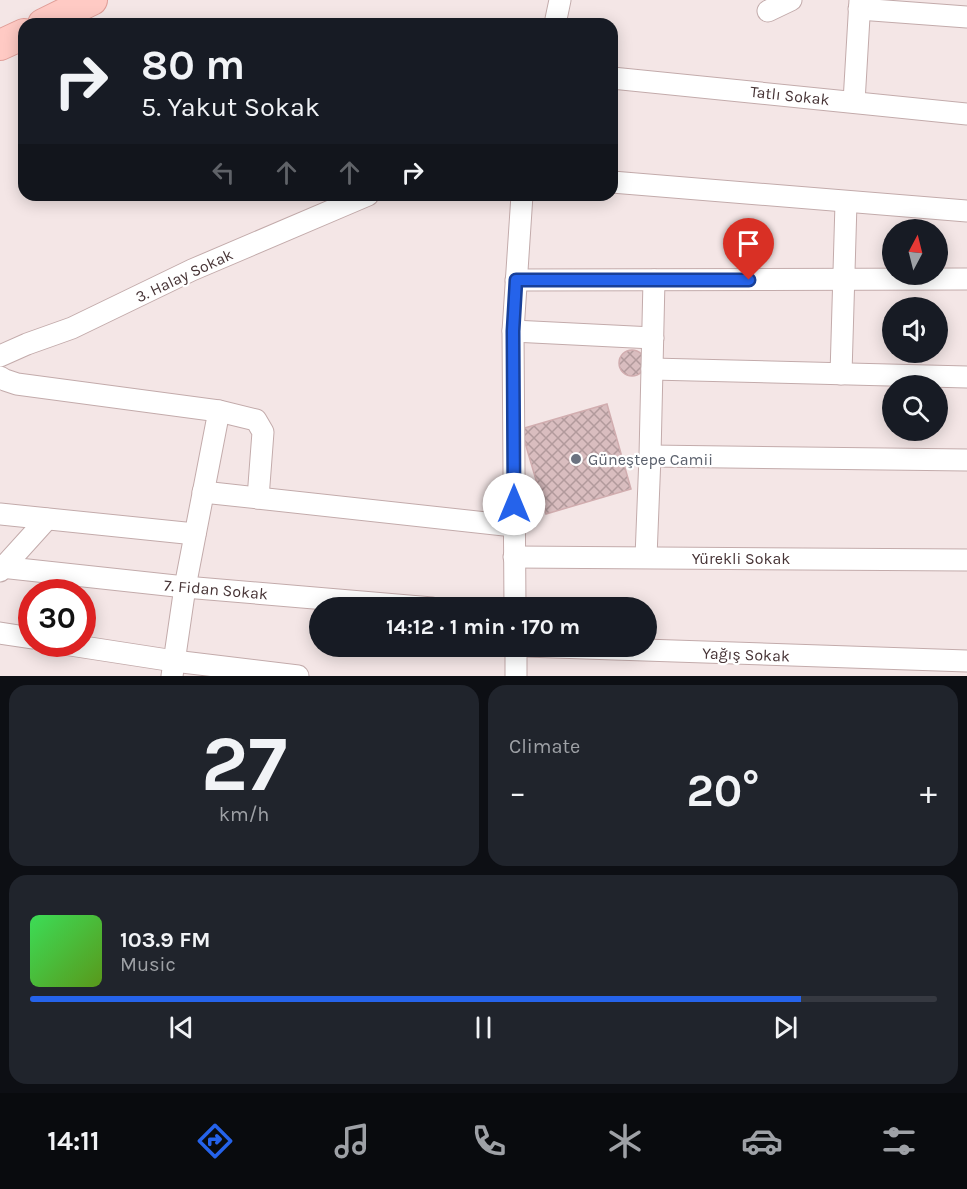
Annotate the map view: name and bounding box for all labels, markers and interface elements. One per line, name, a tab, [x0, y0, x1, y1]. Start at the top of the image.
text: 80 m	[141, 40, 245, 90]
icon: right	[42, 42, 120, 120]
street label: Tatlı Sokak	[749, 82, 831, 109]
text: 5. Yakut Sokak	[141, 91, 320, 123]
icon: left	[207, 156, 240, 189]
icon: ahead	[270, 156, 303, 189]
icon: ahead	[333, 156, 366, 189]
icon: right	[396, 156, 429, 189]
pin	[723, 218, 774, 280]
north arrow	[882, 219, 948, 285]
map controls	[882, 219, 948, 441]
icon: arrive	[732, 227, 765, 260]
street label: 3. Halay Sokak	[132, 245, 236, 306]
button: sound	[882, 297, 948, 363]
button: search	[882, 375, 948, 441]
place label: Güneştepe Camii	[588, 450, 713, 469]
marker: Güneştepe Camii	[569, 452, 583, 466]
position arrow	[482, 472, 546, 536]
street label: Yürekli Sokak	[692, 549, 790, 568]
street label: 7. Fidan Sokak	[163, 575, 269, 604]
speed limit sign: 30	[18, 579, 96, 657]
text: 14:12 · 1 min · 170 m	[386, 614, 580, 640]
street label: Yağış Sokak	[702, 643, 790, 666]
text: 27	[201, 718, 287, 810]
text: Climate	[509, 735, 580, 758]
text: 20°	[686, 765, 760, 817]
text: −	[509, 773, 526, 811]
text: +	[920, 773, 937, 811]
text: km/h	[219, 803, 269, 826]
text: 103.9 FM	[120, 927, 210, 953]
text: Music	[120, 953, 176, 976]
icon: previous	[165, 1011, 198, 1044]
icon: pause	[467, 1011, 500, 1044]
icon: next	[769, 1011, 802, 1044]
icon: directions	[194, 1120, 236, 1162]
icon: music	[331, 1120, 373, 1162]
icon: phone	[468, 1120, 510, 1162]
icon: climate	[604, 1120, 646, 1162]
icon: car	[741, 1120, 783, 1162]
icon: filters	[878, 1120, 920, 1162]
text: 14:11	[47, 1125, 100, 1157]

